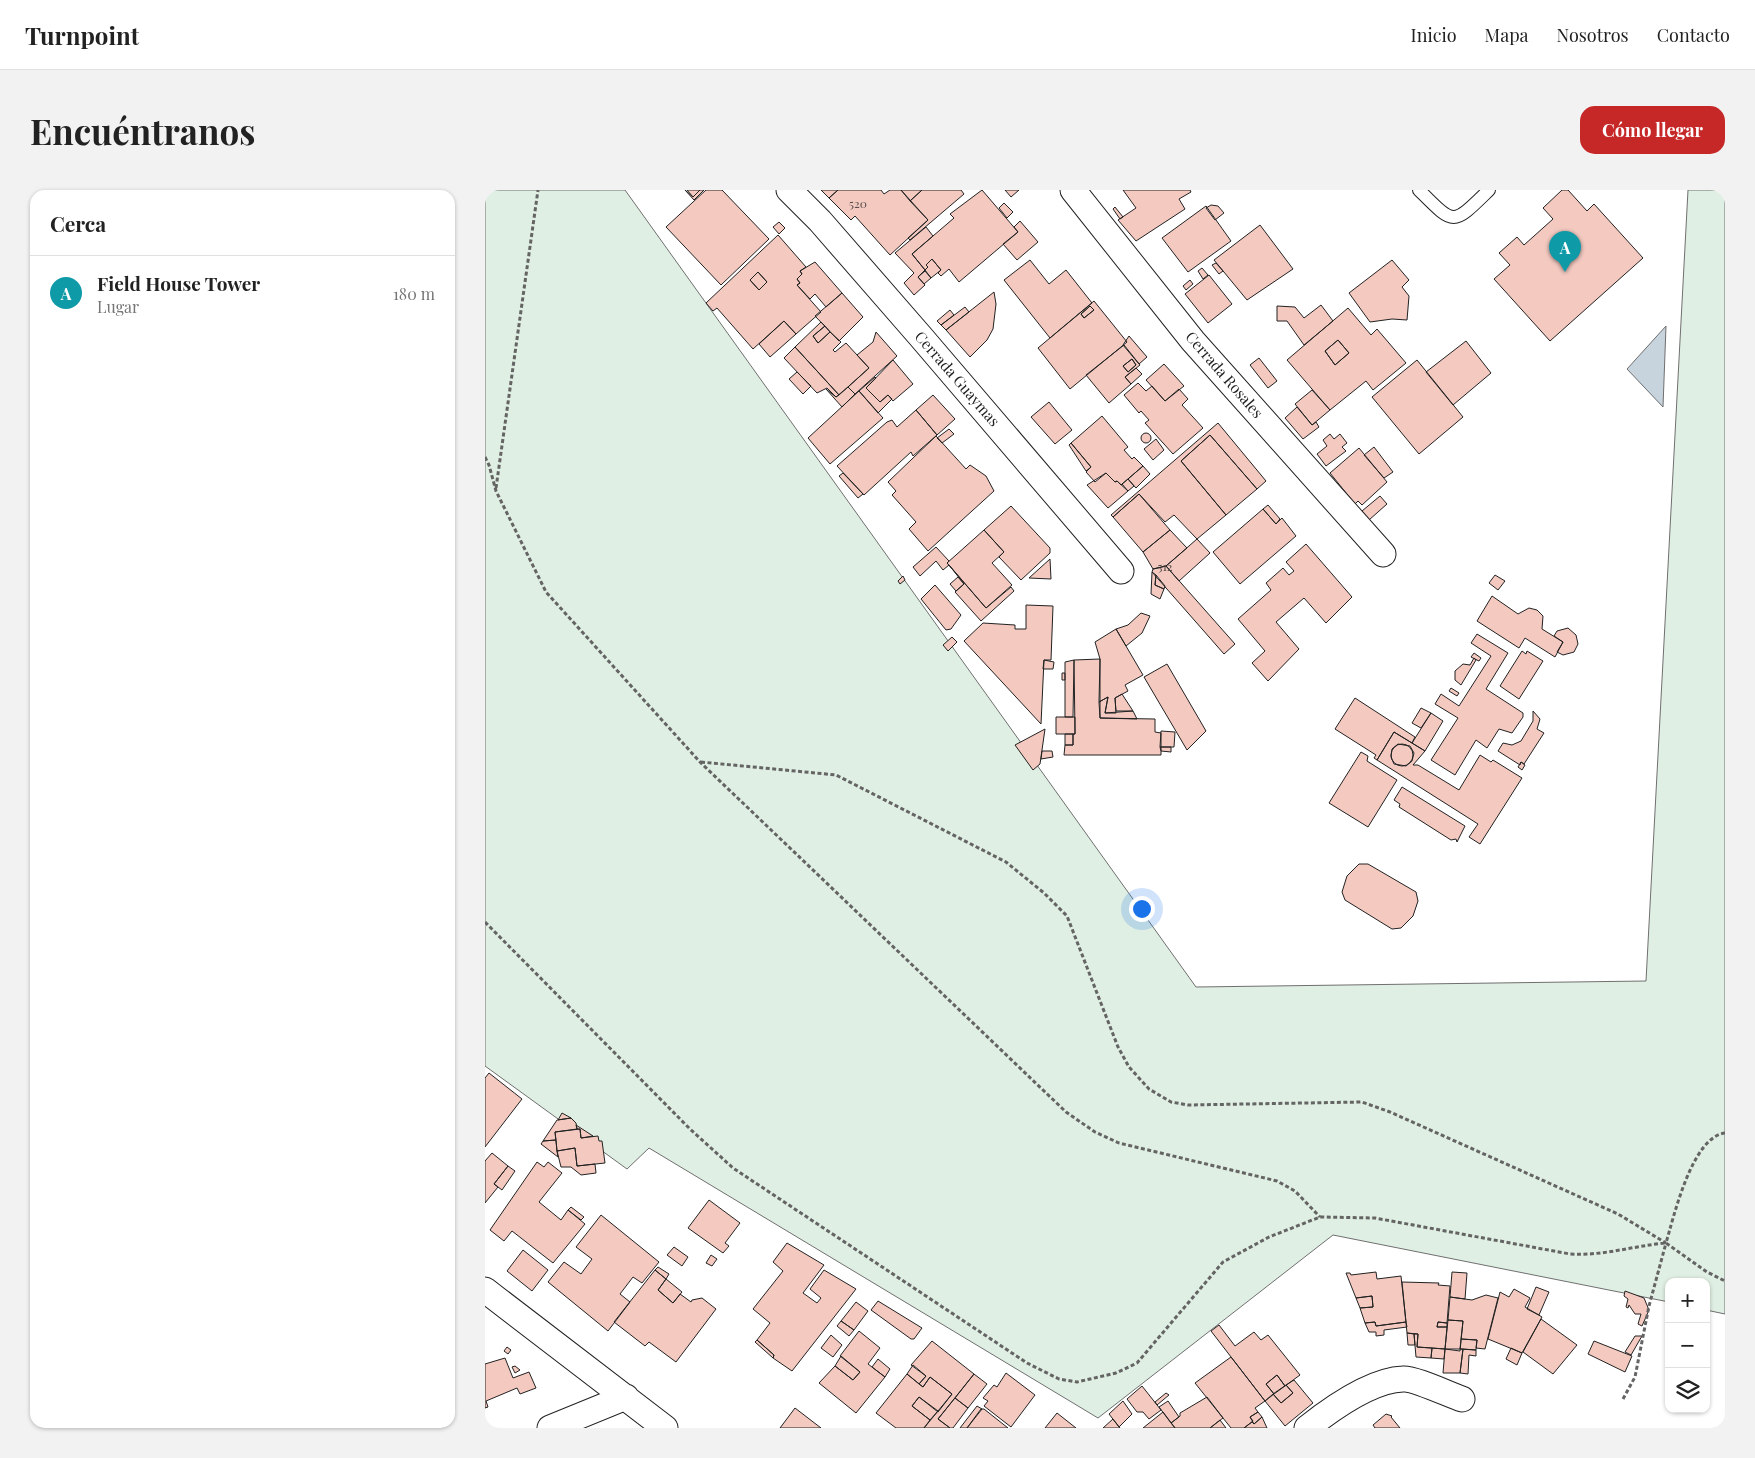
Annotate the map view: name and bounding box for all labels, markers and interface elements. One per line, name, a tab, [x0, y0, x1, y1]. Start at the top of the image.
text: Turnpoint	[25, 19, 139, 51]
text: Inicio	[1411, 23, 1457, 47]
text: Mapa	[1485, 23, 1529, 47]
text: Nosotros	[1557, 23, 1629, 47]
text: Contacto	[1657, 23, 1730, 47]
button: Cómo llegar	[1580, 106, 1725, 154]
text: Encuéntranos	[30, 107, 255, 154]
house number: 520	[849, 195, 867, 211]
text: Cerca	[50, 209, 106, 237]
pin: A	[1549, 231, 1581, 272]
text: Field House Tower	[97, 270, 260, 296]
text: A	[61, 283, 71, 304]
text: 180 m	[393, 283, 435, 304]
text: Lugar	[97, 296, 139, 317]
street label: Cerrada Guaymas	[911, 326, 1005, 430]
street label: Cerrada Rosales	[1181, 327, 1268, 422]
house number: 512	[1157, 558, 1173, 574]
your location	[1129, 896, 1155, 922]
map controls	[1665, 1278, 1710, 1413]
button: +	[1665, 1278, 1710, 1323]
button: −	[1665, 1323, 1710, 1368]
button: layers	[1665, 1368, 1710, 1413]

